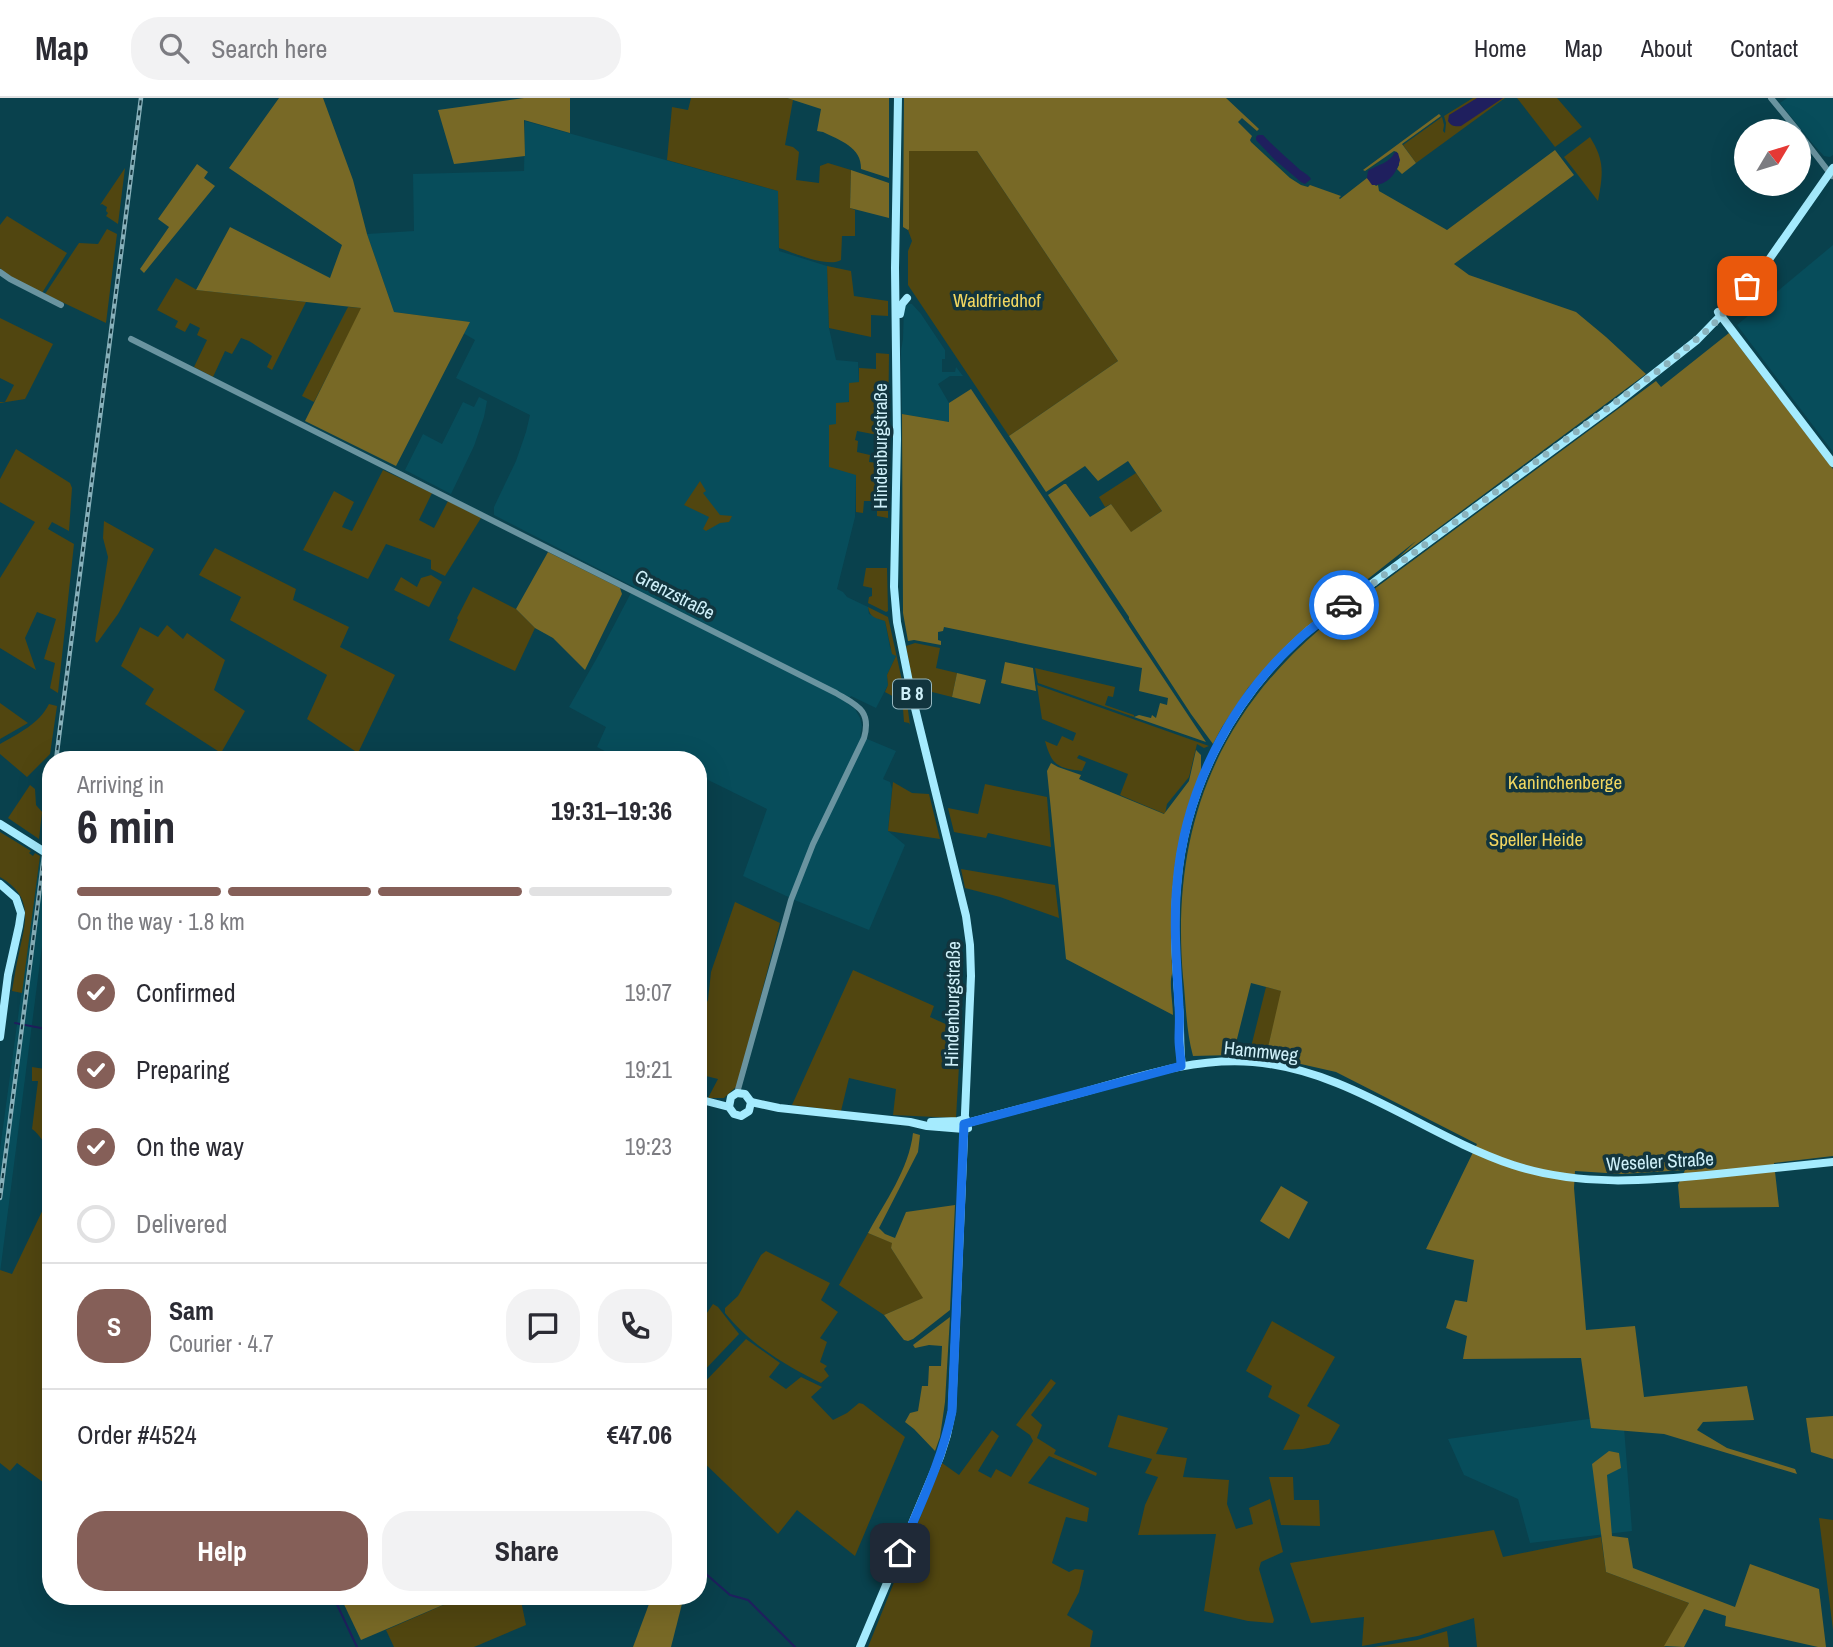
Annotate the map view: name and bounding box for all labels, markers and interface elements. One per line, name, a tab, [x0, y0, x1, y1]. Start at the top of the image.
search box	[131, 17, 621, 80]
text: Map	[35, 26, 89, 70]
icon: search	[155, 29, 193, 67]
text: Search here	[211, 31, 327, 66]
text: Home	[1474, 32, 1526, 64]
text: Map	[1564, 32, 1603, 64]
text: About	[1641, 32, 1692, 64]
text: Contact	[1730, 32, 1798, 64]
north arrow	[1734, 119, 1811, 196]
map controls	[1734, 119, 1811, 196]
pin	[1717, 256, 1777, 316]
icon: bag	[1728, 267, 1766, 305]
park label: Waldfriedhof	[953, 287, 1042, 313]
street label: Hindenburgstraße	[867, 383, 893, 509]
street label: Grenzstraße	[631, 563, 719, 625]
courier	[1309, 570, 1379, 640]
icon: car	[1325, 586, 1363, 624]
road number: B 8	[893, 680, 931, 708]
text: Arriving in	[77, 769, 164, 800]
park label: Kaninchenberge	[1508, 769, 1622, 795]
text: 19:31–19:36	[551, 793, 672, 828]
text: 6 min	[77, 795, 176, 857]
park label: Speller Heide	[1489, 826, 1583, 852]
text: On the way · 1.8 km	[77, 906, 245, 937]
street label: Hindenburgstraße	[938, 941, 966, 1067]
icon: check	[77, 974, 115, 1012]
text: Confirmed	[136, 975, 236, 1010]
text: 19:07	[625, 977, 672, 1008]
street label: Hammweg	[1223, 1034, 1300, 1068]
icon: check	[77, 1051, 115, 1089]
text: Preparing	[136, 1052, 230, 1087]
text: 19:21	[625, 1054, 672, 1085]
icon: check	[77, 1128, 115, 1166]
text: On the way	[136, 1129, 244, 1164]
text: 19:23	[625, 1131, 672, 1162]
street label: Weseler Straße	[1605, 1145, 1715, 1177]
text: Delivered	[136, 1206, 227, 1241]
button: chat	[506, 1289, 580, 1363]
button: phone	[598, 1289, 672, 1363]
text: Sam	[169, 1293, 214, 1328]
text: S	[107, 1309, 121, 1344]
text: Courier · 4.7	[169, 1328, 274, 1359]
text: Order #4524	[77, 1417, 197, 1452]
text: €47.06	[607, 1417, 672, 1452]
button: Help	[77, 1511, 368, 1591]
button: Share	[382, 1511, 672, 1591]
pin	[870, 1523, 930, 1583]
icon: home	[881, 1534, 919, 1572]

